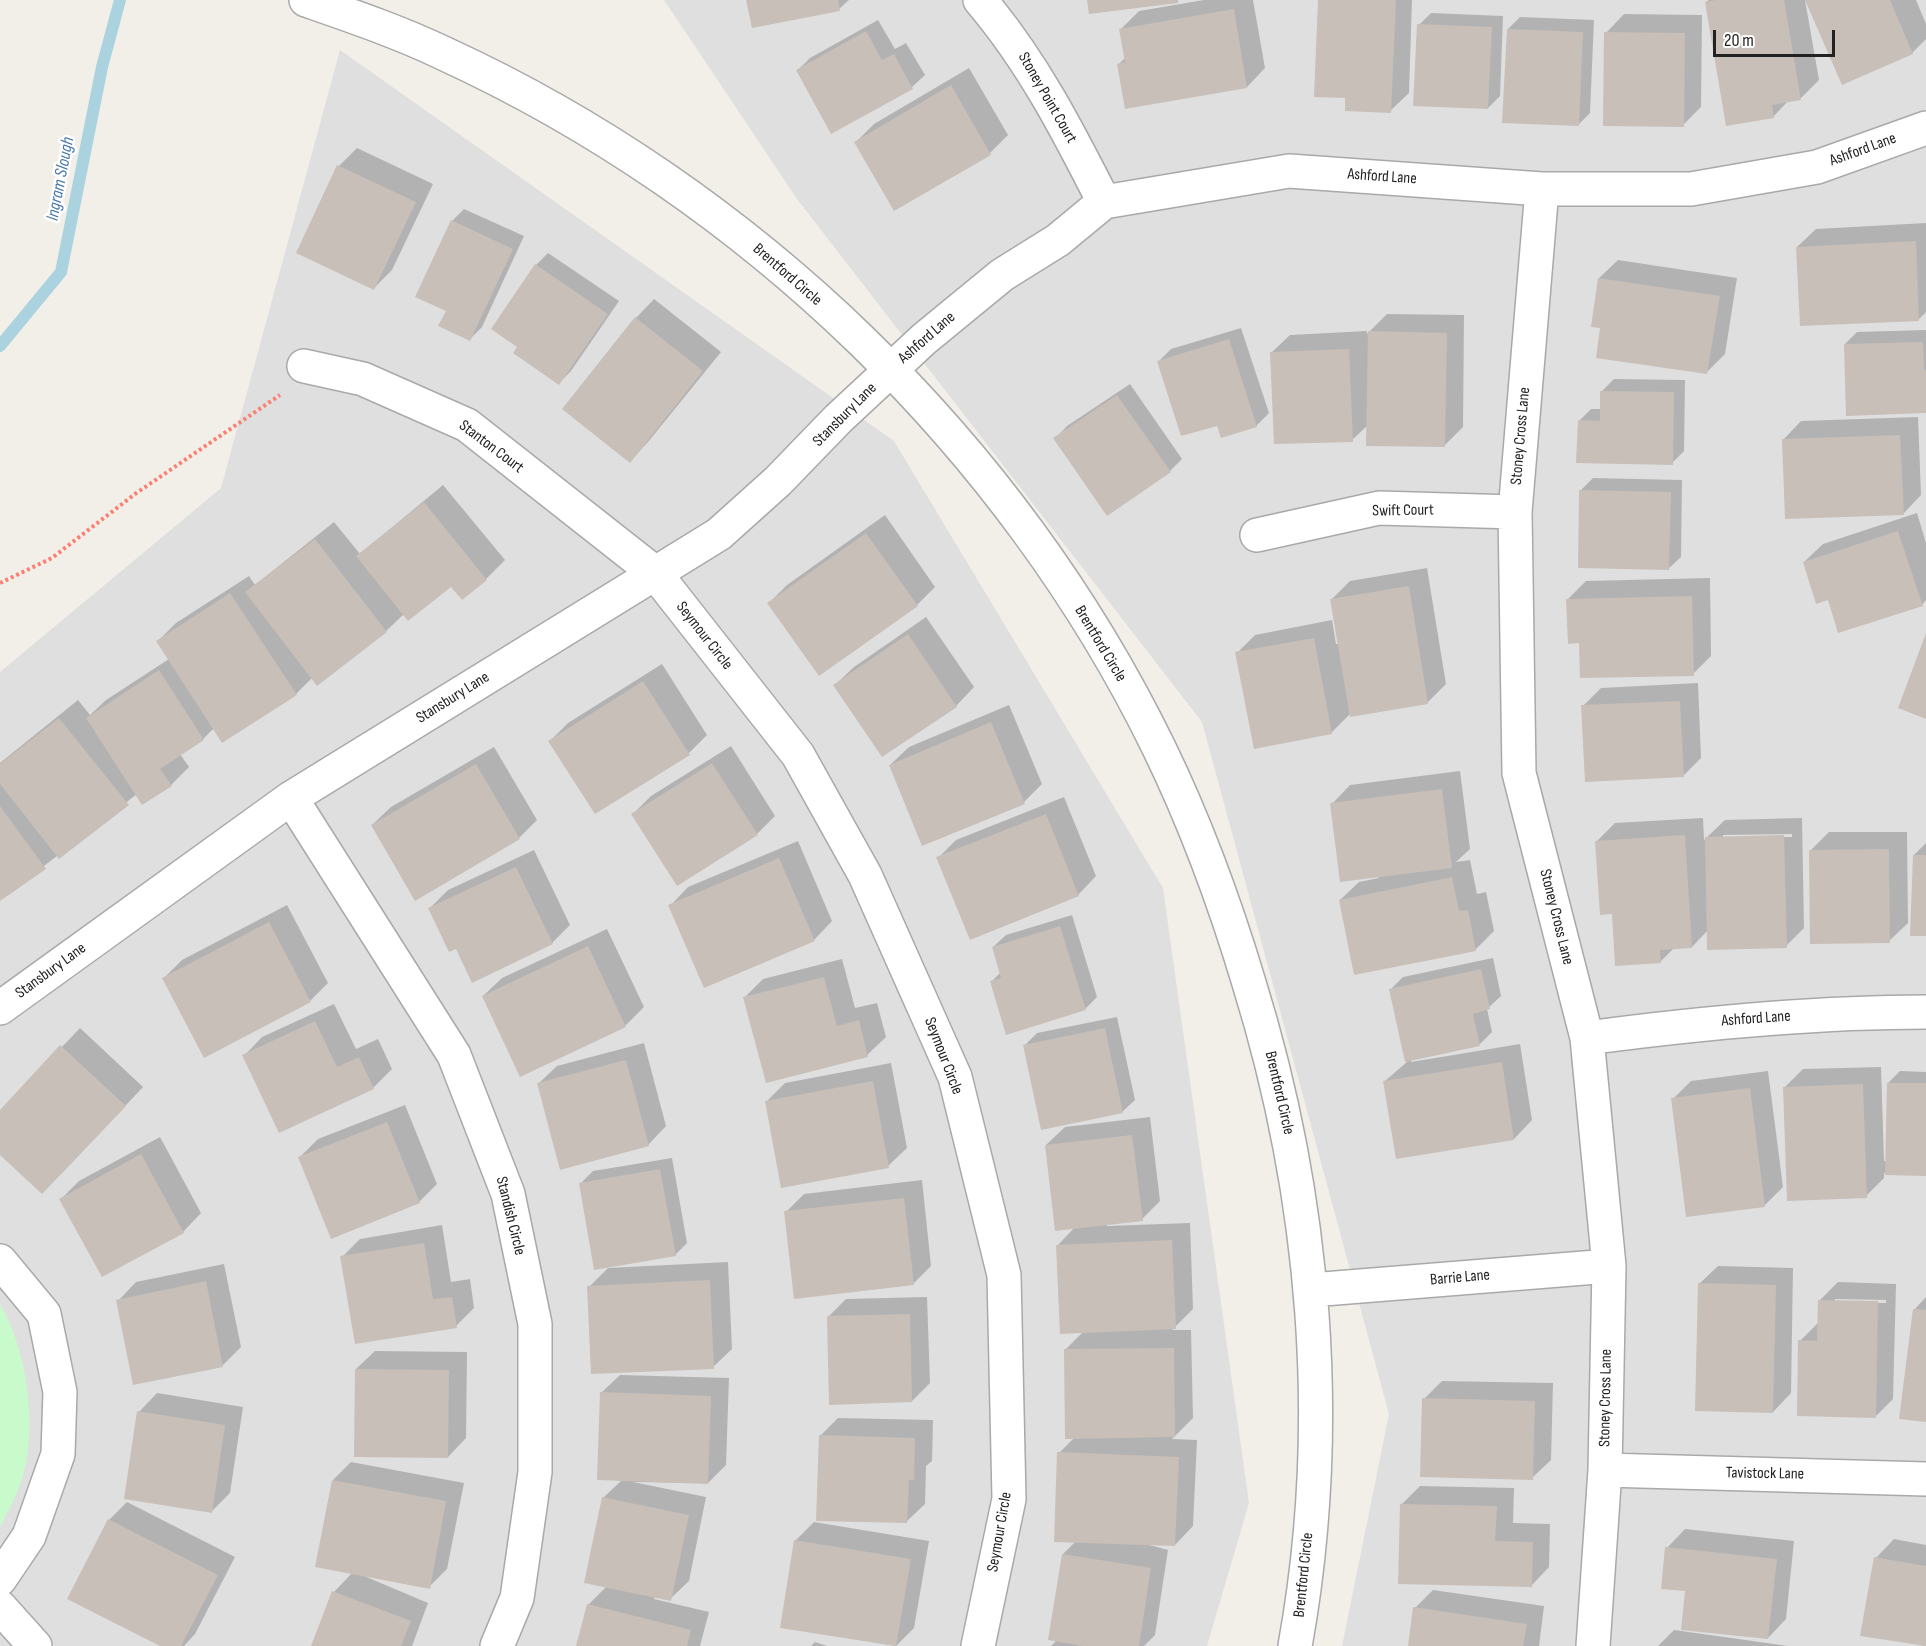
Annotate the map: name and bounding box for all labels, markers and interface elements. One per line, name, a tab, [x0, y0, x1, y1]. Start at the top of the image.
scale bar	[1716, 18, 1838, 56]
text: 20 m	[1724, 30, 1754, 51]
street label: Stoney Point Court	[1013, 49, 1081, 147]
street label: Ashford Lane	[1827, 129, 1899, 171]
water label: Ingram Slough	[42, 135, 80, 223]
street label: Ashford Lane	[1347, 165, 1417, 189]
street label: Brentford Circle	[749, 240, 825, 310]
street label: Ashford Lane	[895, 308, 959, 368]
street label: Stansbury Lane	[809, 379, 881, 451]
street label: Stoney Cross Lane	[1507, 386, 1535, 486]
street label: Stanton Court	[455, 416, 527, 478]
street label: Swift Court	[1372, 501, 1434, 521]
street label: Seymour Circle	[672, 598, 736, 674]
street label: Brentford Circle	[1070, 603, 1130, 685]
street label: Stansbury Lane	[413, 668, 493, 728]
street label: Stoney Cross Lane	[1535, 867, 1577, 967]
street label: Stansbury Lane	[12, 939, 90, 1003]
street label: Ashford Lane	[1721, 1007, 1791, 1031]
street label: Seymour Circle	[920, 1015, 966, 1097]
street label: Brentford Circle	[1260, 1049, 1298, 1137]
street label: Standish Circle	[491, 1175, 529, 1257]
street label: Barrie Lane	[1429, 1266, 1491, 1290]
street label: Stoney Cross Lane	[1596, 1349, 1616, 1447]
street label: Tavistock Lane	[1726, 1464, 1804, 1484]
street label: Seymour Circle	[984, 1490, 1016, 1574]
street label: Brentford Circle	[1290, 1532, 1318, 1618]

